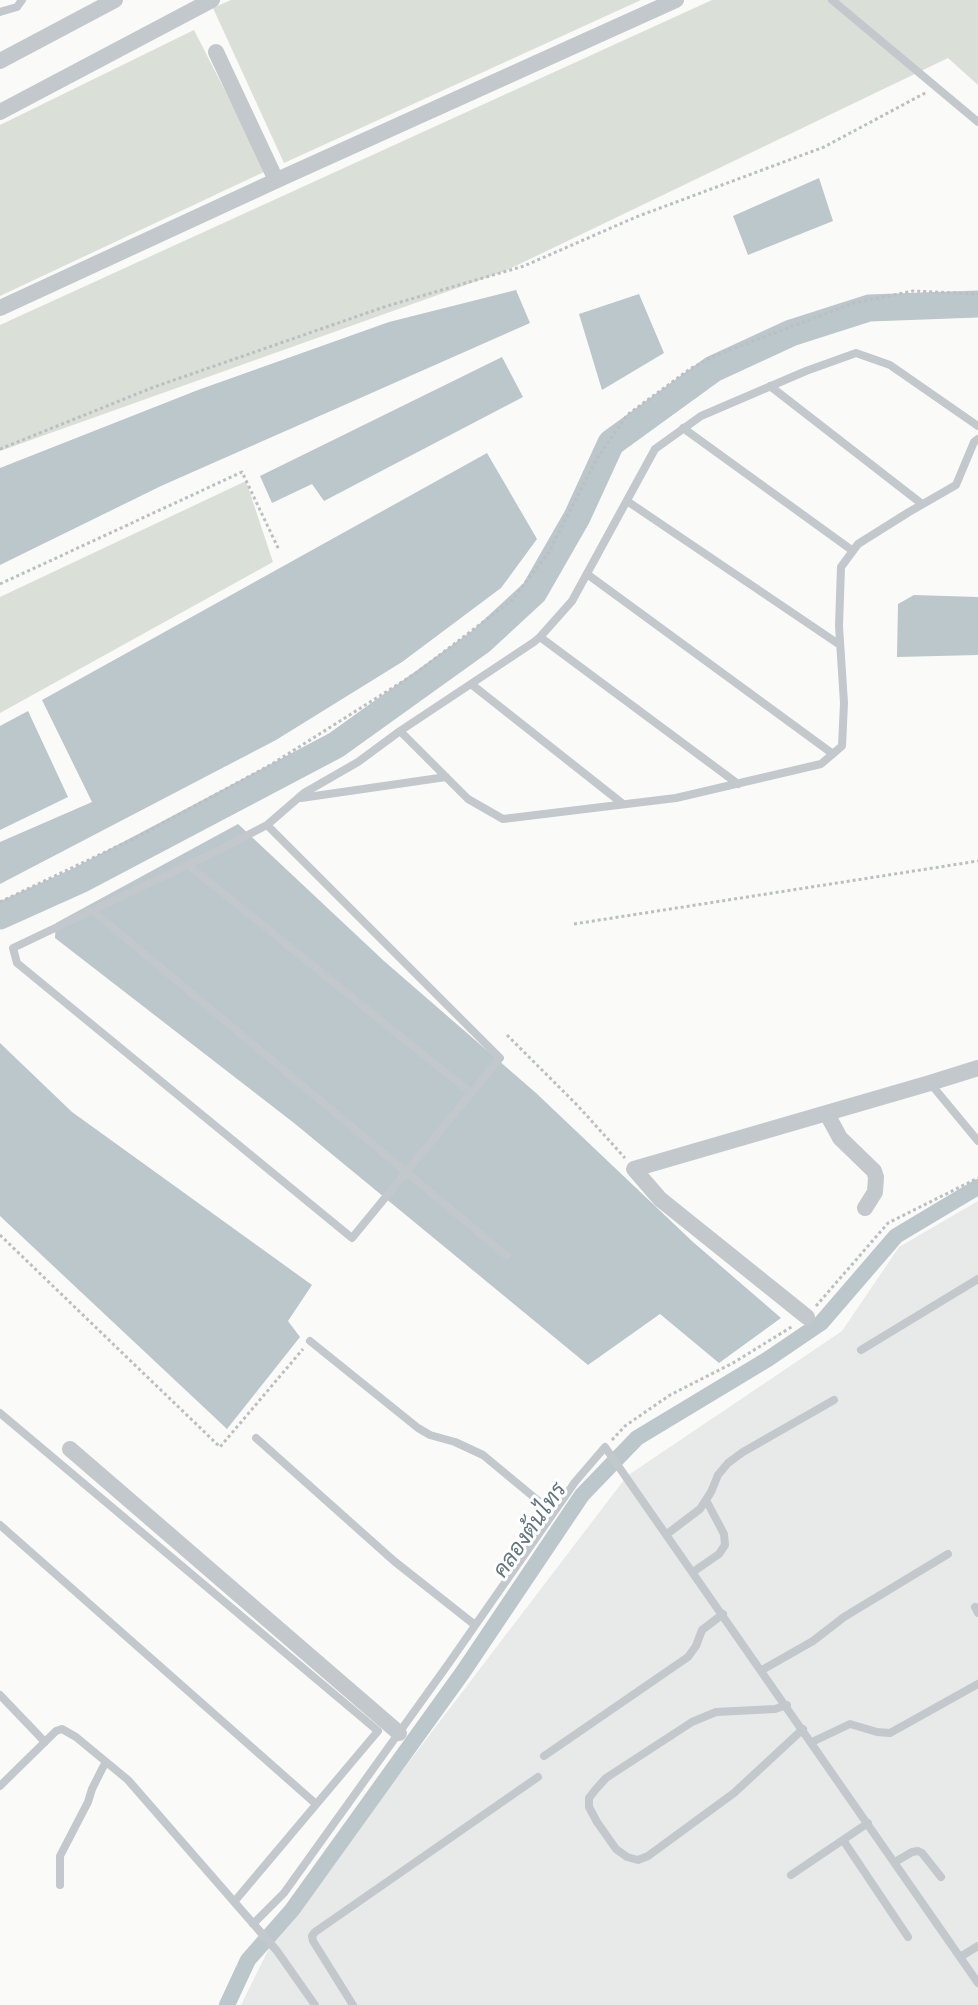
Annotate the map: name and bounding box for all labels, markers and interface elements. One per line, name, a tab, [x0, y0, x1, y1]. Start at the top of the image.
water label: คลองต้นไทร	[489, 1478, 573, 1584]

